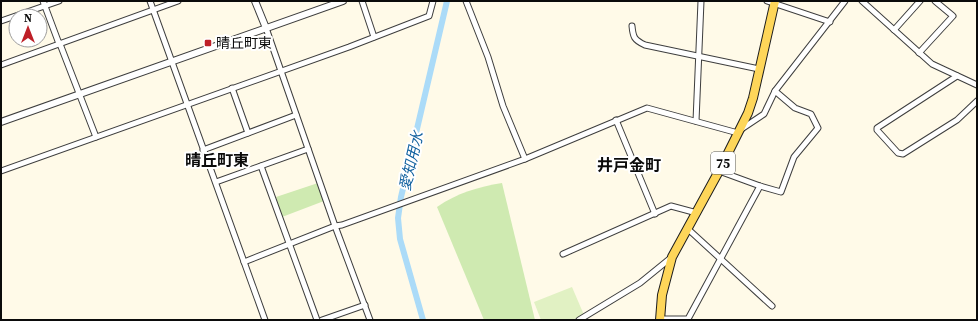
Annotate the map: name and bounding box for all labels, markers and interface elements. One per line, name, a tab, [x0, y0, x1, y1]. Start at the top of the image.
north arrow	[8, 8, 48, 48]
text: N	[24, 11, 32, 26]
place label: 晴丘町東	[216, 33, 272, 53]
marker: 晴丘町東	[203, 38, 213, 48]
water label: 愛知用水	[394, 127, 428, 193]
district label: 晴丘町東	[185, 149, 249, 171]
road number: 75	[711, 152, 735, 174]
district label: 井戸金町	[597, 154, 661, 176]

